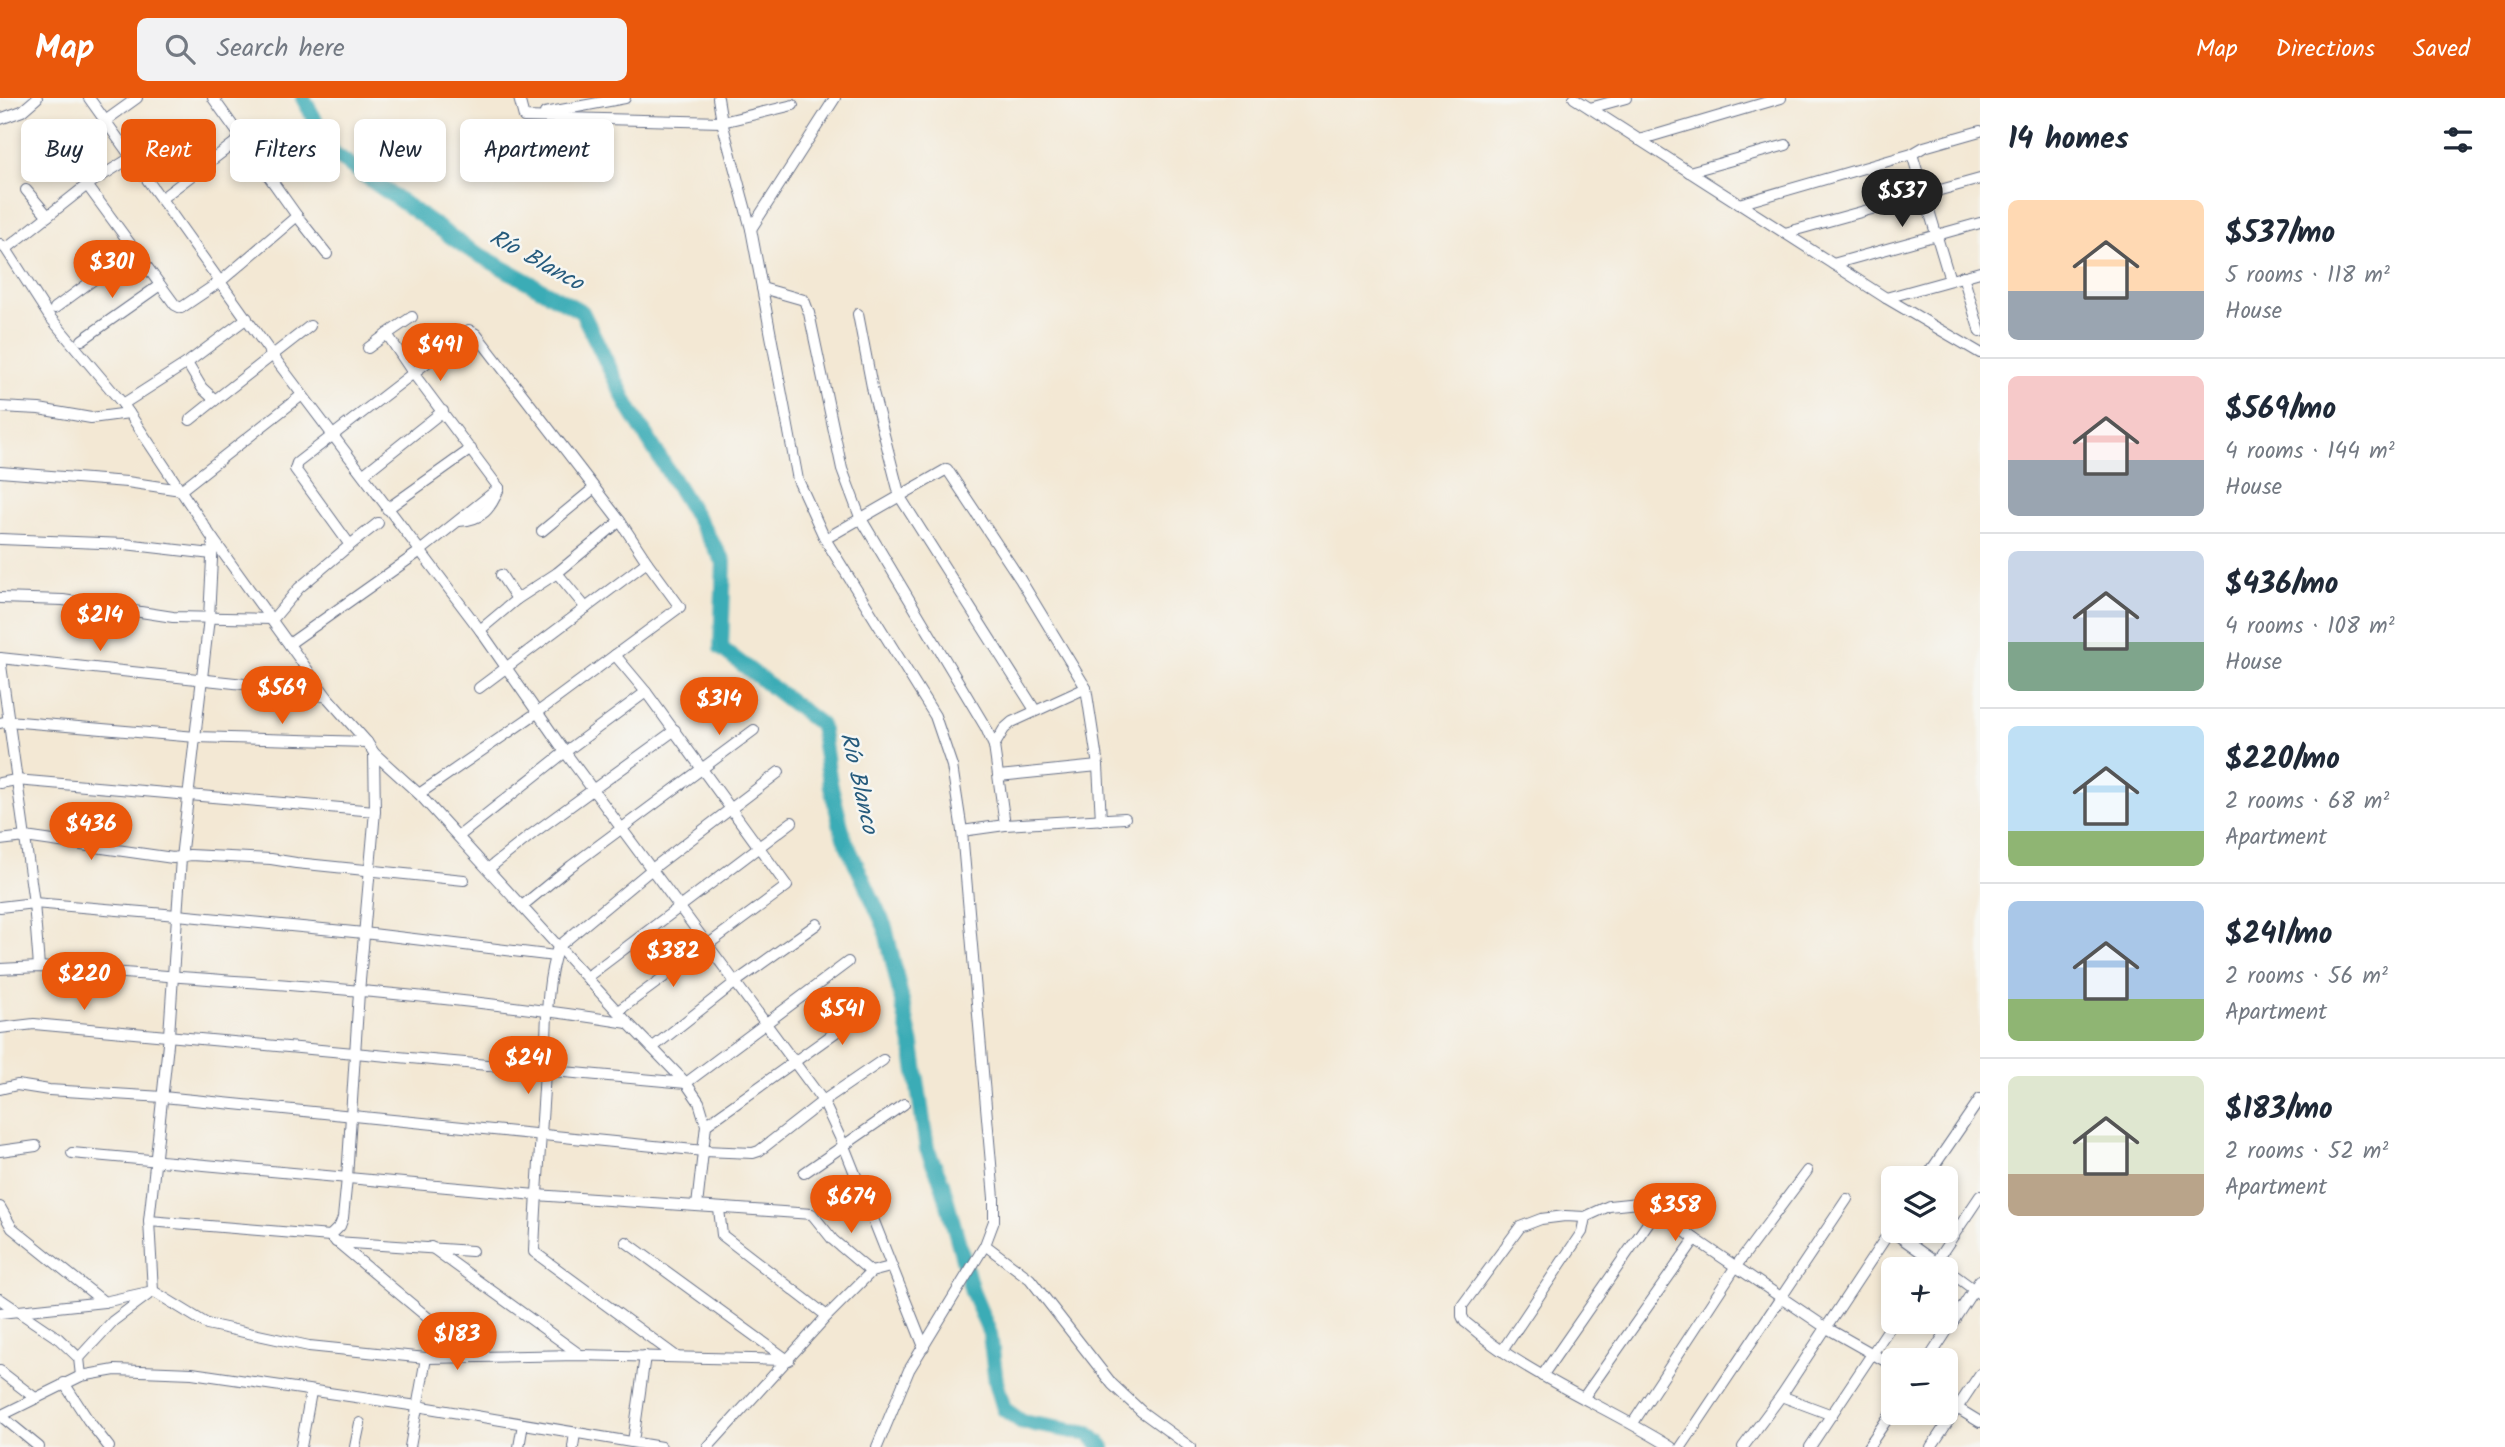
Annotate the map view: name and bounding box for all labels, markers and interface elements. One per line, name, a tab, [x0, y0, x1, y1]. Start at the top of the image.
search box	[137, 18, 627, 81]
text: Map	[35, 23, 95, 76]
text: Search here	[217, 28, 345, 70]
icon: search	[161, 30, 199, 68]
text: Map	[2196, 30, 2238, 69]
text: Directions	[2276, 30, 2375, 69]
text: Saved	[2413, 30, 2470, 69]
text: 14 homes	[2008, 116, 2129, 164]
chip: Buy	[21, 119, 107, 182]
chip: Rent	[121, 119, 216, 182]
chip: Filters	[230, 119, 340, 182]
chip: New	[354, 119, 446, 182]
chip: Apartment	[460, 119, 614, 182]
icon: filters	[2439, 121, 2477, 159]
pin: $537	[1861, 170, 1943, 229]
text: $537	[1878, 174, 1926, 210]
text: $537/mo	[2225, 210, 2335, 258]
water label: Río Blanco	[482, 220, 591, 302]
icon: home	[2064, 228, 2148, 312]
pin: $301	[71, 240, 153, 300]
text: $301	[90, 245, 134, 281]
text: 5 rooms · 118 m²	[2225, 258, 2390, 294]
text: House	[2225, 294, 2282, 330]
pin: $491	[399, 324, 481, 383]
text: $491	[418, 328, 462, 364]
text: $569/mo	[2225, 386, 2336, 434]
icon: home	[2064, 404, 2148, 488]
text: 4 rooms · 144 m²	[2225, 434, 2395, 470]
text: House	[2225, 470, 2282, 506]
text: $436/mo	[2225, 561, 2339, 609]
icon: home	[2064, 579, 2148, 663]
pin: $214	[59, 594, 141, 653]
text: $214	[77, 598, 123, 634]
text: 4 rooms · 108 m²	[2225, 609, 2395, 645]
text: House	[2225, 645, 2282, 681]
pin: $569	[241, 666, 323, 726]
text: $569	[257, 671, 307, 707]
pin: $314	[678, 678, 760, 737]
text: $314	[696, 682, 742, 718]
water label: Río Blanco	[829, 729, 887, 839]
text: $220/mo	[2225, 736, 2340, 784]
icon: home	[2064, 754, 2148, 838]
text: 2 rooms · 68 m²	[2225, 784, 2389, 820]
pin: $436	[50, 802, 132, 862]
text: $436	[65, 807, 117, 843]
text: Apartment	[2225, 820, 2327, 856]
text: $241/mo	[2225, 911, 2332, 959]
icon: home	[2064, 929, 2148, 1013]
pin: $382	[632, 930, 714, 989]
text: $382	[646, 934, 700, 970]
pin: $220	[43, 953, 125, 1012]
text: $220	[58, 957, 110, 993]
text: 2 rooms · 56 m²	[2225, 959, 2388, 995]
pin: $541	[801, 988, 883, 1047]
text: $541	[820, 992, 864, 1028]
text: Apartment	[2225, 995, 2327, 1031]
pin: $241	[487, 1037, 569, 1096]
text: $241	[505, 1041, 551, 1077]
text: $183/mo	[2225, 1086, 2333, 1134]
icon: home	[2064, 1104, 2148, 1188]
text: 2 rooms · 52 m²	[2225, 1134, 2388, 1170]
map controls	[1881, 1166, 1958, 1425]
button: layers	[1881, 1166, 1958, 1243]
text: Apartment	[2225, 1170, 2327, 1206]
pin: $674	[810, 1176, 892, 1235]
text: $674	[826, 1180, 876, 1216]
pin: $358	[1634, 1184, 1716, 1243]
text: $358	[1649, 1188, 1701, 1224]
button: +	[1881, 1257, 1958, 1334]
pin: $183	[416, 1312, 498, 1372]
text: $183	[434, 1317, 480, 1353]
button: −	[1881, 1348, 1958, 1425]

